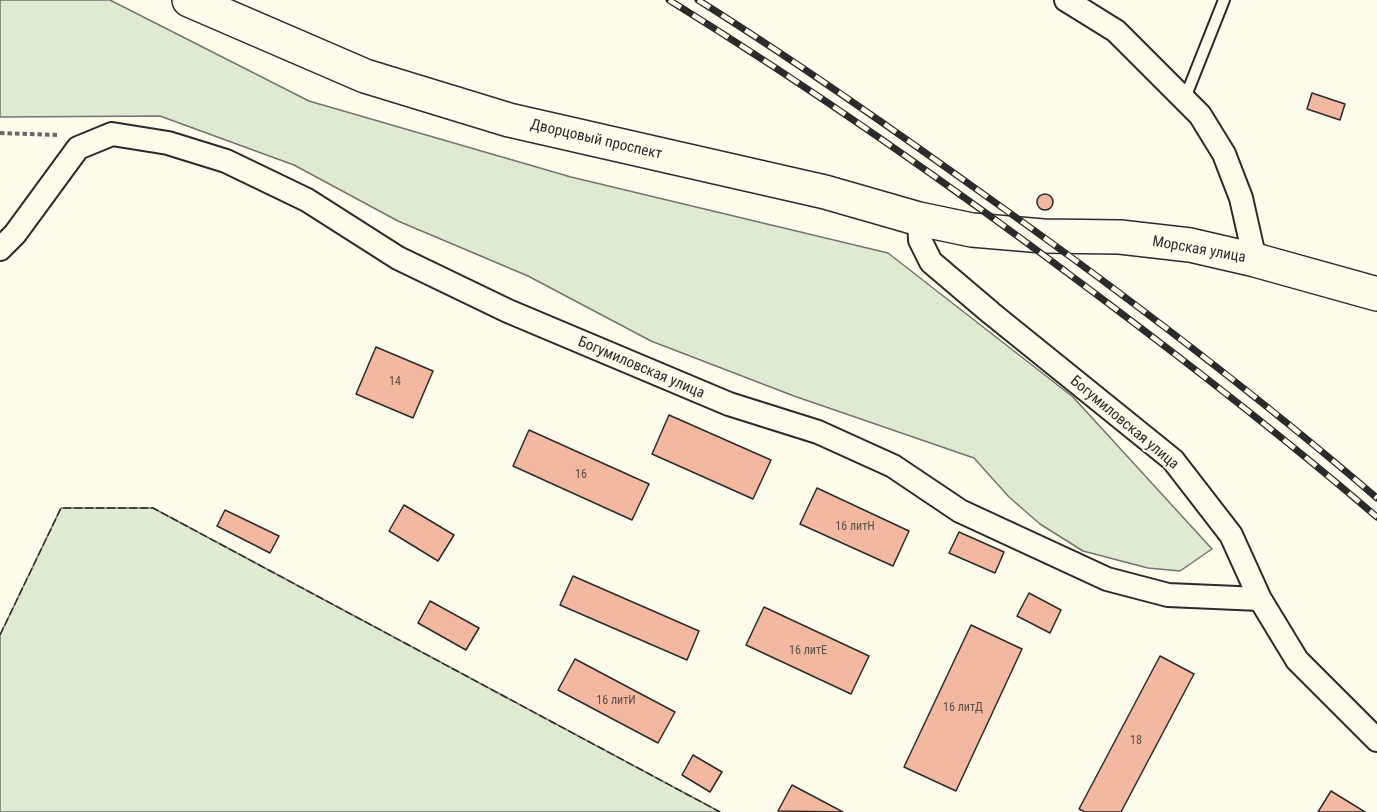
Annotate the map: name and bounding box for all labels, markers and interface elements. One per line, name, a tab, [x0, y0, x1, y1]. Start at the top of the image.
street label: Дворцовый проспект	[529, 116, 663, 164]
street label: Морская улица	[1151, 233, 1247, 267]
street label: Богумиловская улица	[575, 333, 707, 403]
street label: Богумиловская улица	[1066, 372, 1182, 474]
house number: 14	[389, 375, 401, 389]
house number: 16	[575, 468, 587, 482]
house number: 16 литН	[835, 520, 875, 534]
house number: 16 литЕ	[789, 644, 827, 658]
house number: 16 литИ	[596, 694, 636, 708]
house number: 16 литД	[943, 701, 983, 715]
house number: 18	[1130, 734, 1142, 748]

